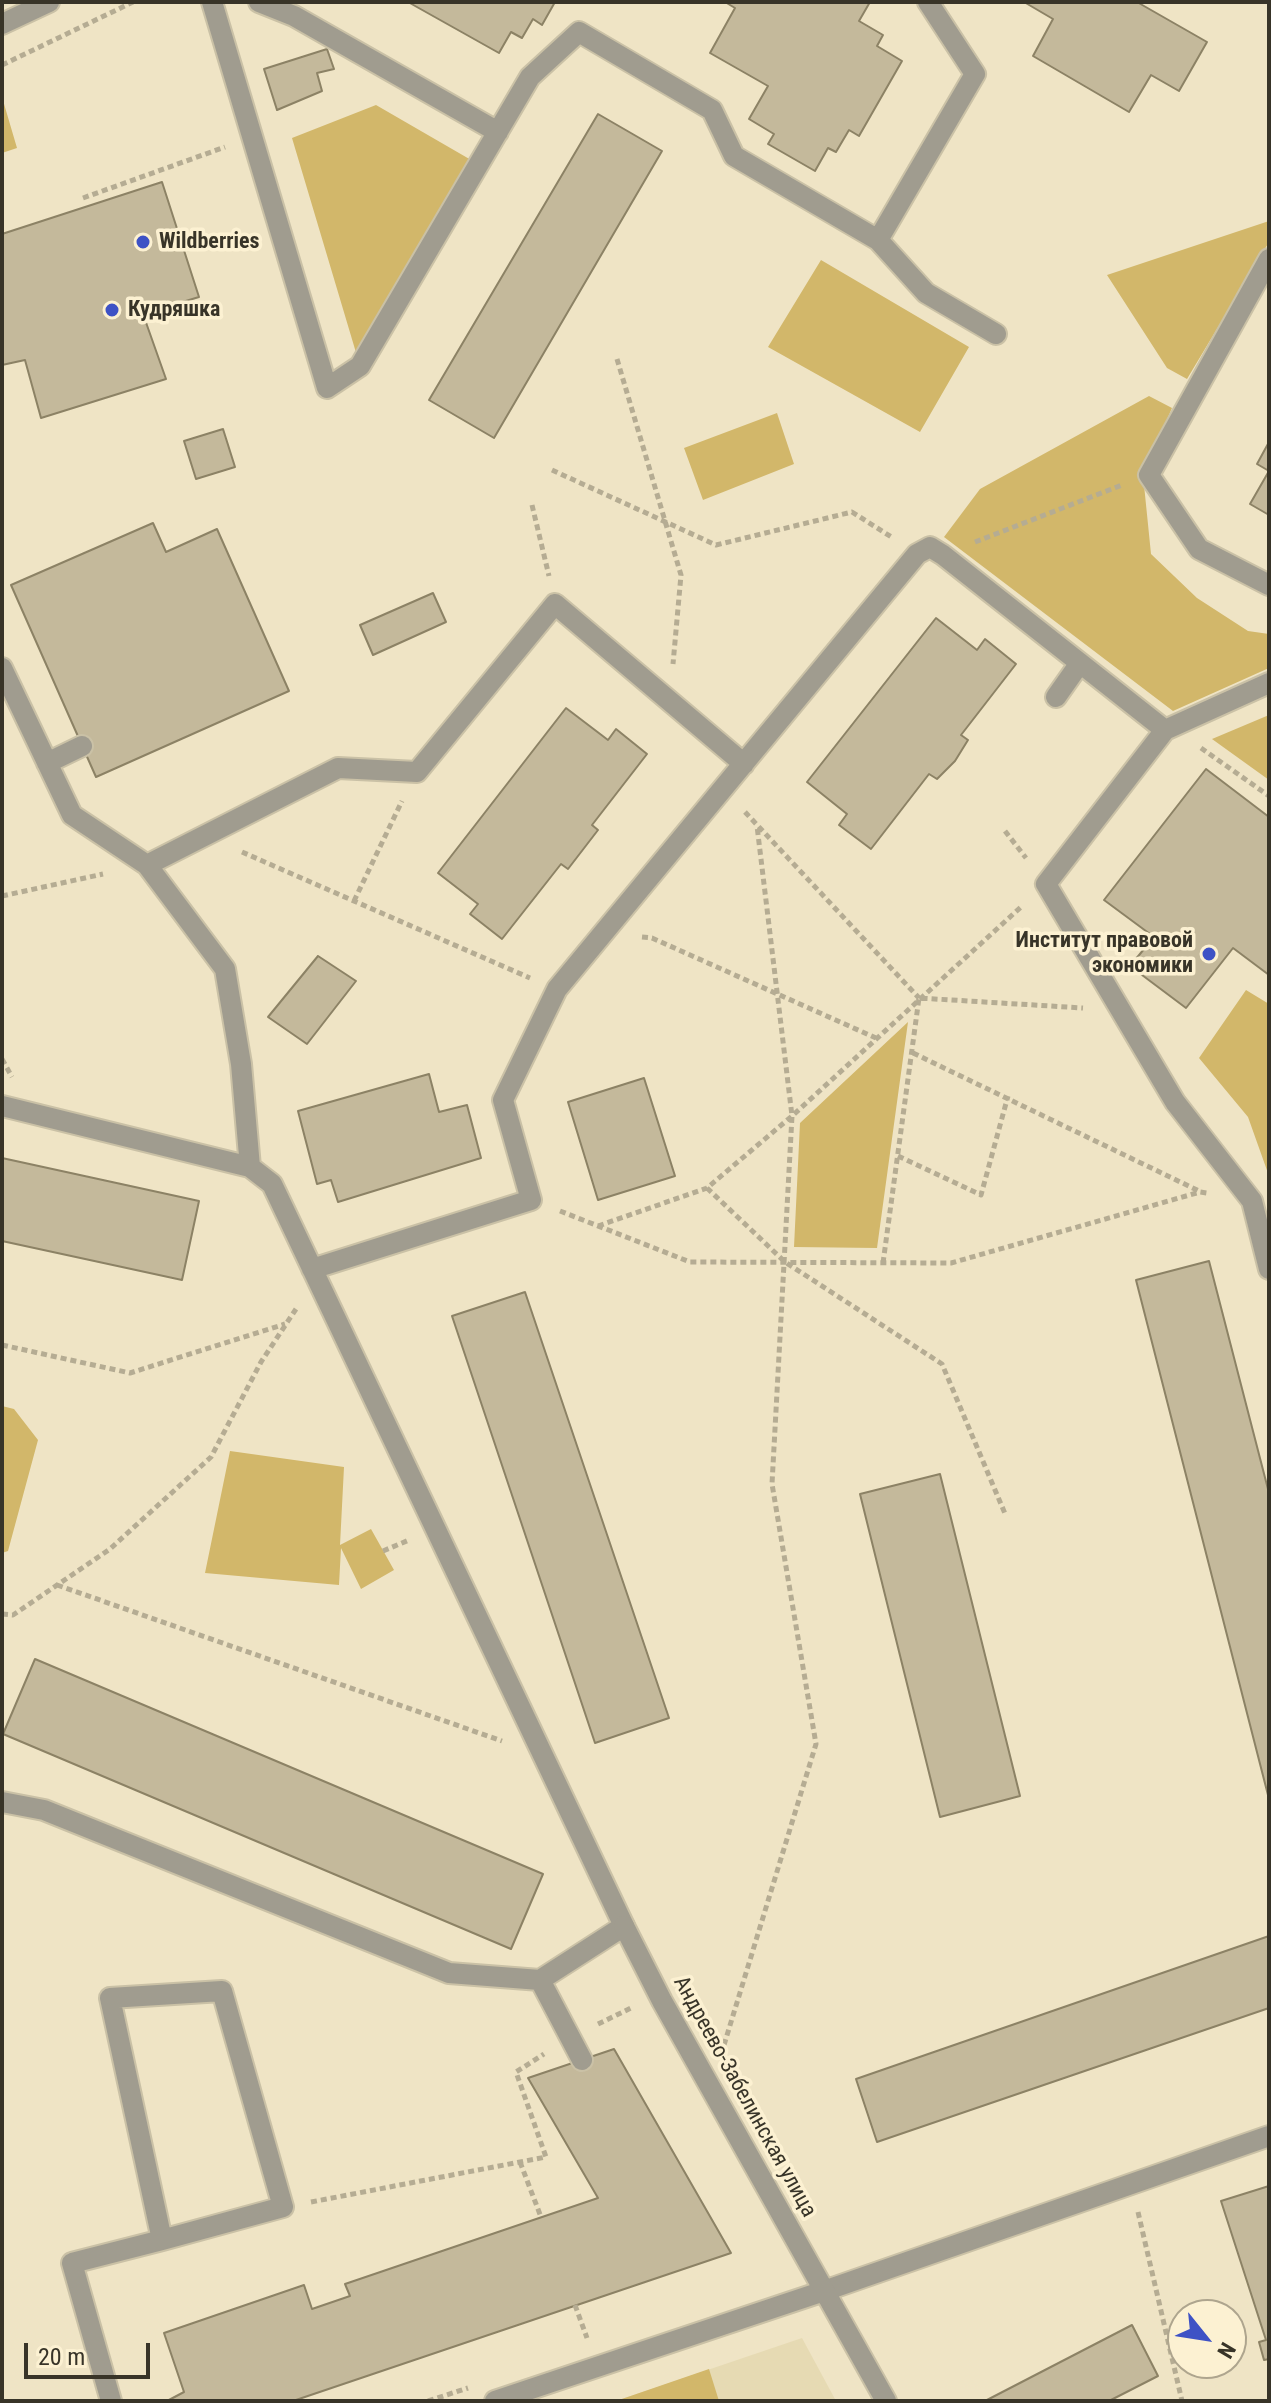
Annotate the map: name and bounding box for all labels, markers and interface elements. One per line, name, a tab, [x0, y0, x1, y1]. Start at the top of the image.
place label: Wildberries	[159, 229, 260, 255]
marker: Wildberries	[134, 233, 152, 251]
place label: Кудряшка	[128, 297, 220, 323]
marker: Кудряшка	[103, 301, 121, 319]
place label: Институт правовой экономики	[1016, 928, 1193, 980]
marker: Институт правовой экономики	[1200, 945, 1218, 963]
street label: Андреево-Забелинская улица	[667, 1972, 821, 2222]
north arrow	[1167, 2299, 1247, 2379]
scale bar	[28, 2327, 154, 2377]
text: N	[1212, 2338, 1241, 2362]
text: 20 m	[38, 2343, 85, 2371]

